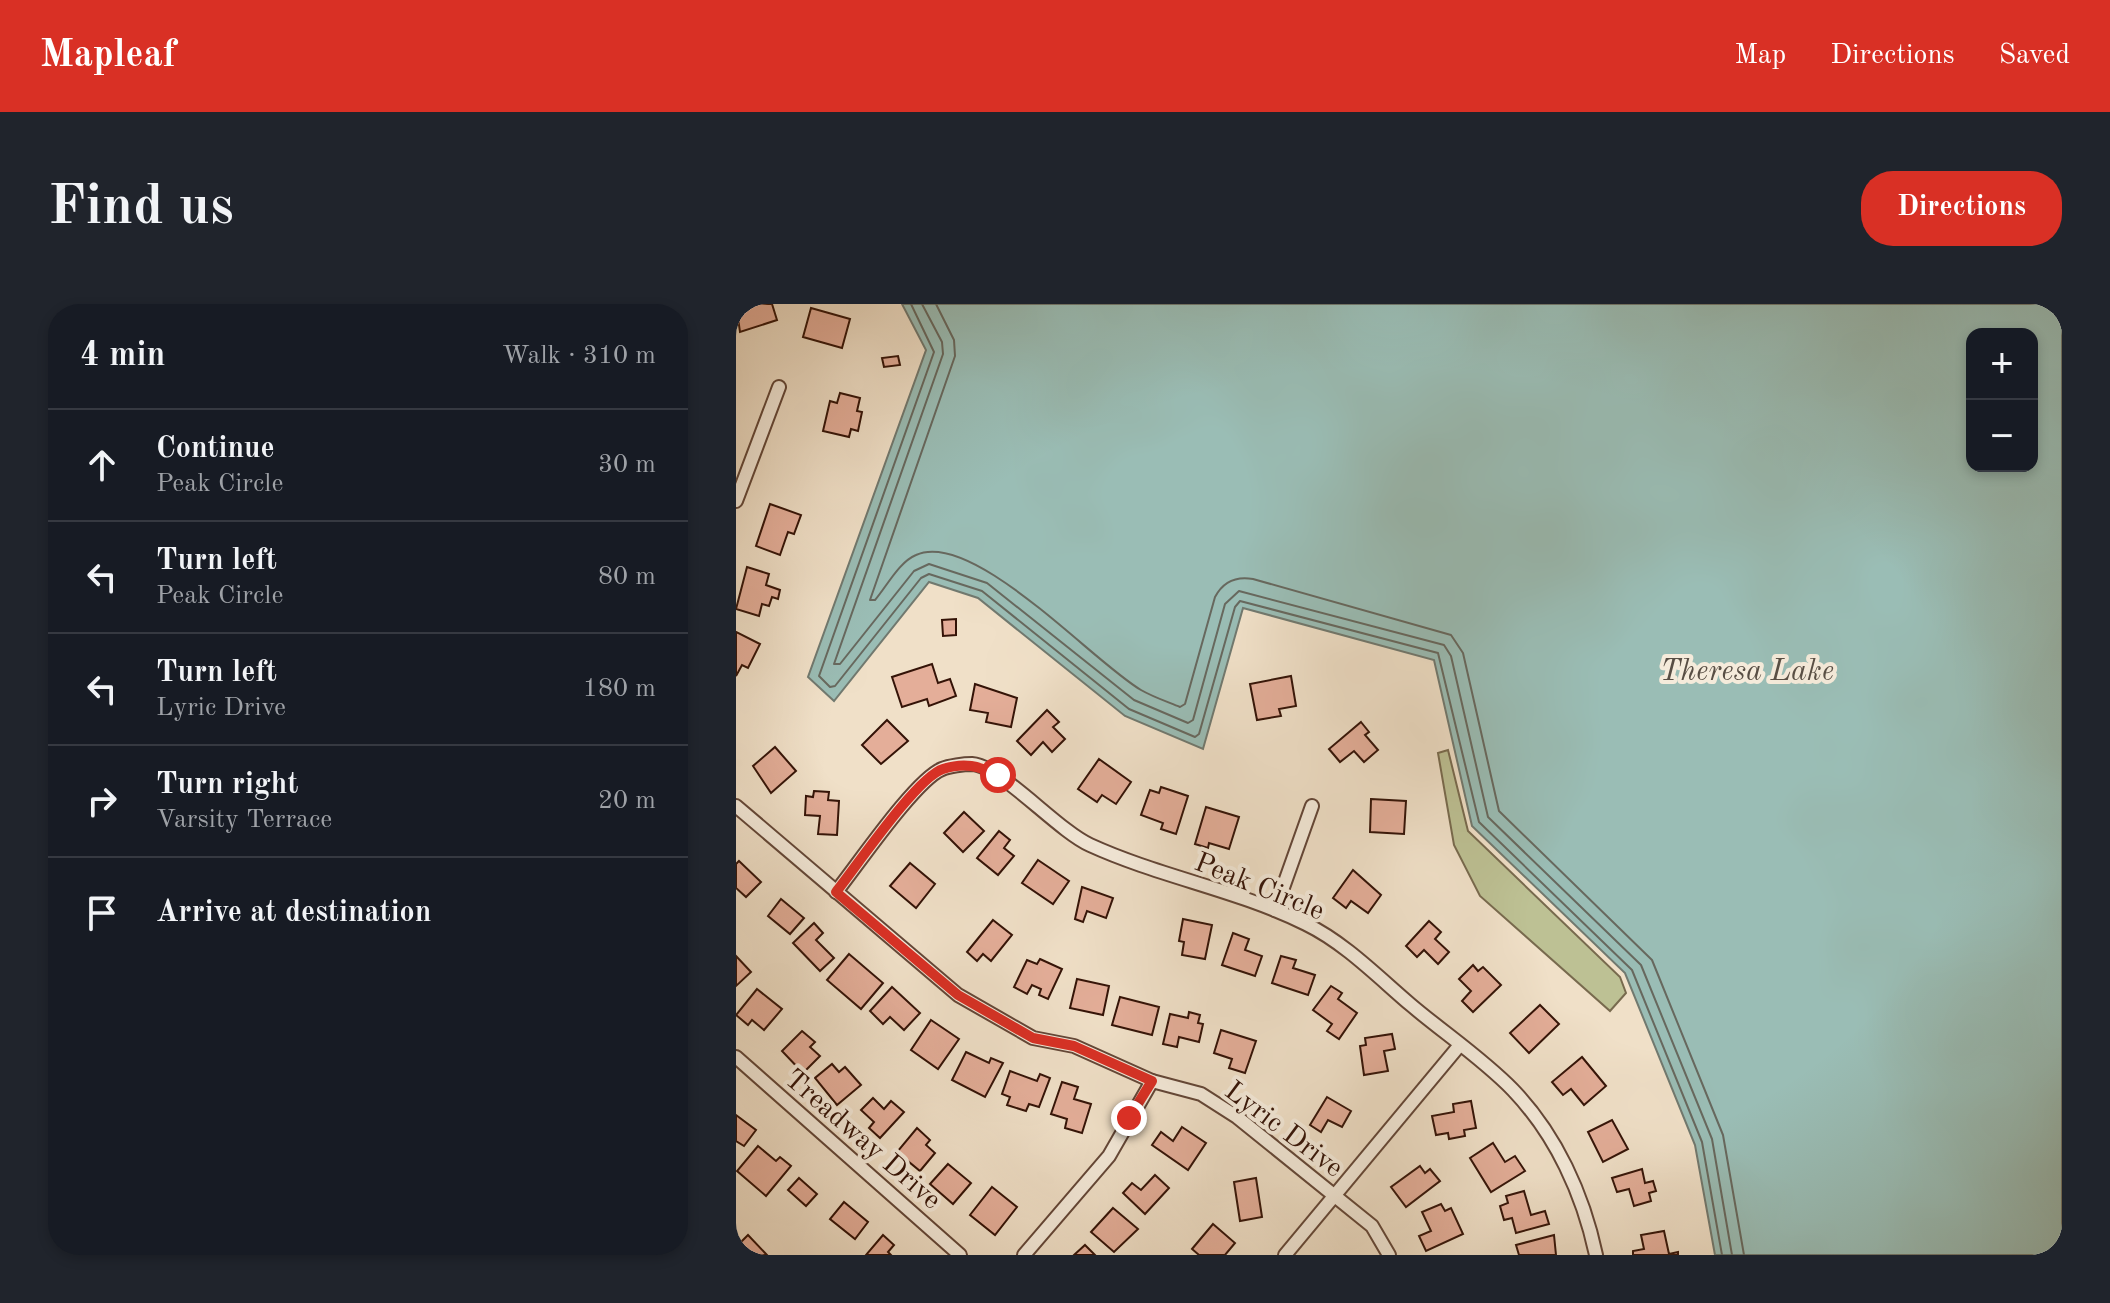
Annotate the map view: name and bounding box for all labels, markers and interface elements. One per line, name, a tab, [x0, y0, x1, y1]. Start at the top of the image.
text: Mapleaf	[40, 37, 176, 75]
text: Map	[1734, 42, 1786, 70]
text: Directions	[1830, 42, 1955, 70]
text: Saved	[1999, 42, 2070, 70]
button: Directions	[1861, 171, 2062, 246]
text: Find us	[48, 180, 234, 236]
map controls	[1966, 328, 2038, 472]
button: +	[1966, 328, 2038, 400]
text: 4 min	[80, 339, 165, 373]
text: Walk · 310 m	[502, 343, 656, 369]
button: −	[1966, 400, 2038, 472]
text: Continue	[156, 434, 275, 464]
icon: ahead	[80, 443, 124, 487]
text: 30 m	[598, 452, 656, 478]
text: Peak Circle	[156, 471, 283, 497]
text: Turn left	[156, 546, 277, 576]
icon: left	[80, 555, 124, 599]
text: 80 m	[598, 564, 656, 590]
text: Peak Circle	[156, 583, 283, 609]
water label: Theresa Lake	[1660, 657, 1834, 687]
text: Turn left	[156, 658, 277, 688]
icon: left	[80, 667, 124, 711]
text: 180 m	[583, 676, 656, 702]
text: Lyric Drive	[156, 695, 286, 721]
route start	[980, 757, 1016, 793]
text: Turn right	[156, 770, 298, 800]
icon: right	[80, 779, 124, 823]
text: 20 m	[598, 788, 656, 814]
text: Varsity Terrace	[156, 807, 332, 833]
street label: Peak Circle	[1190, 849, 1328, 926]
icon: arrive	[80, 891, 124, 935]
text: Arrive at destination	[156, 898, 431, 928]
street label: Treadway Drive	[779, 1065, 946, 1215]
street label: Lyric Drive	[1219, 1077, 1348, 1184]
route end	[1111, 1100, 1147, 1136]

